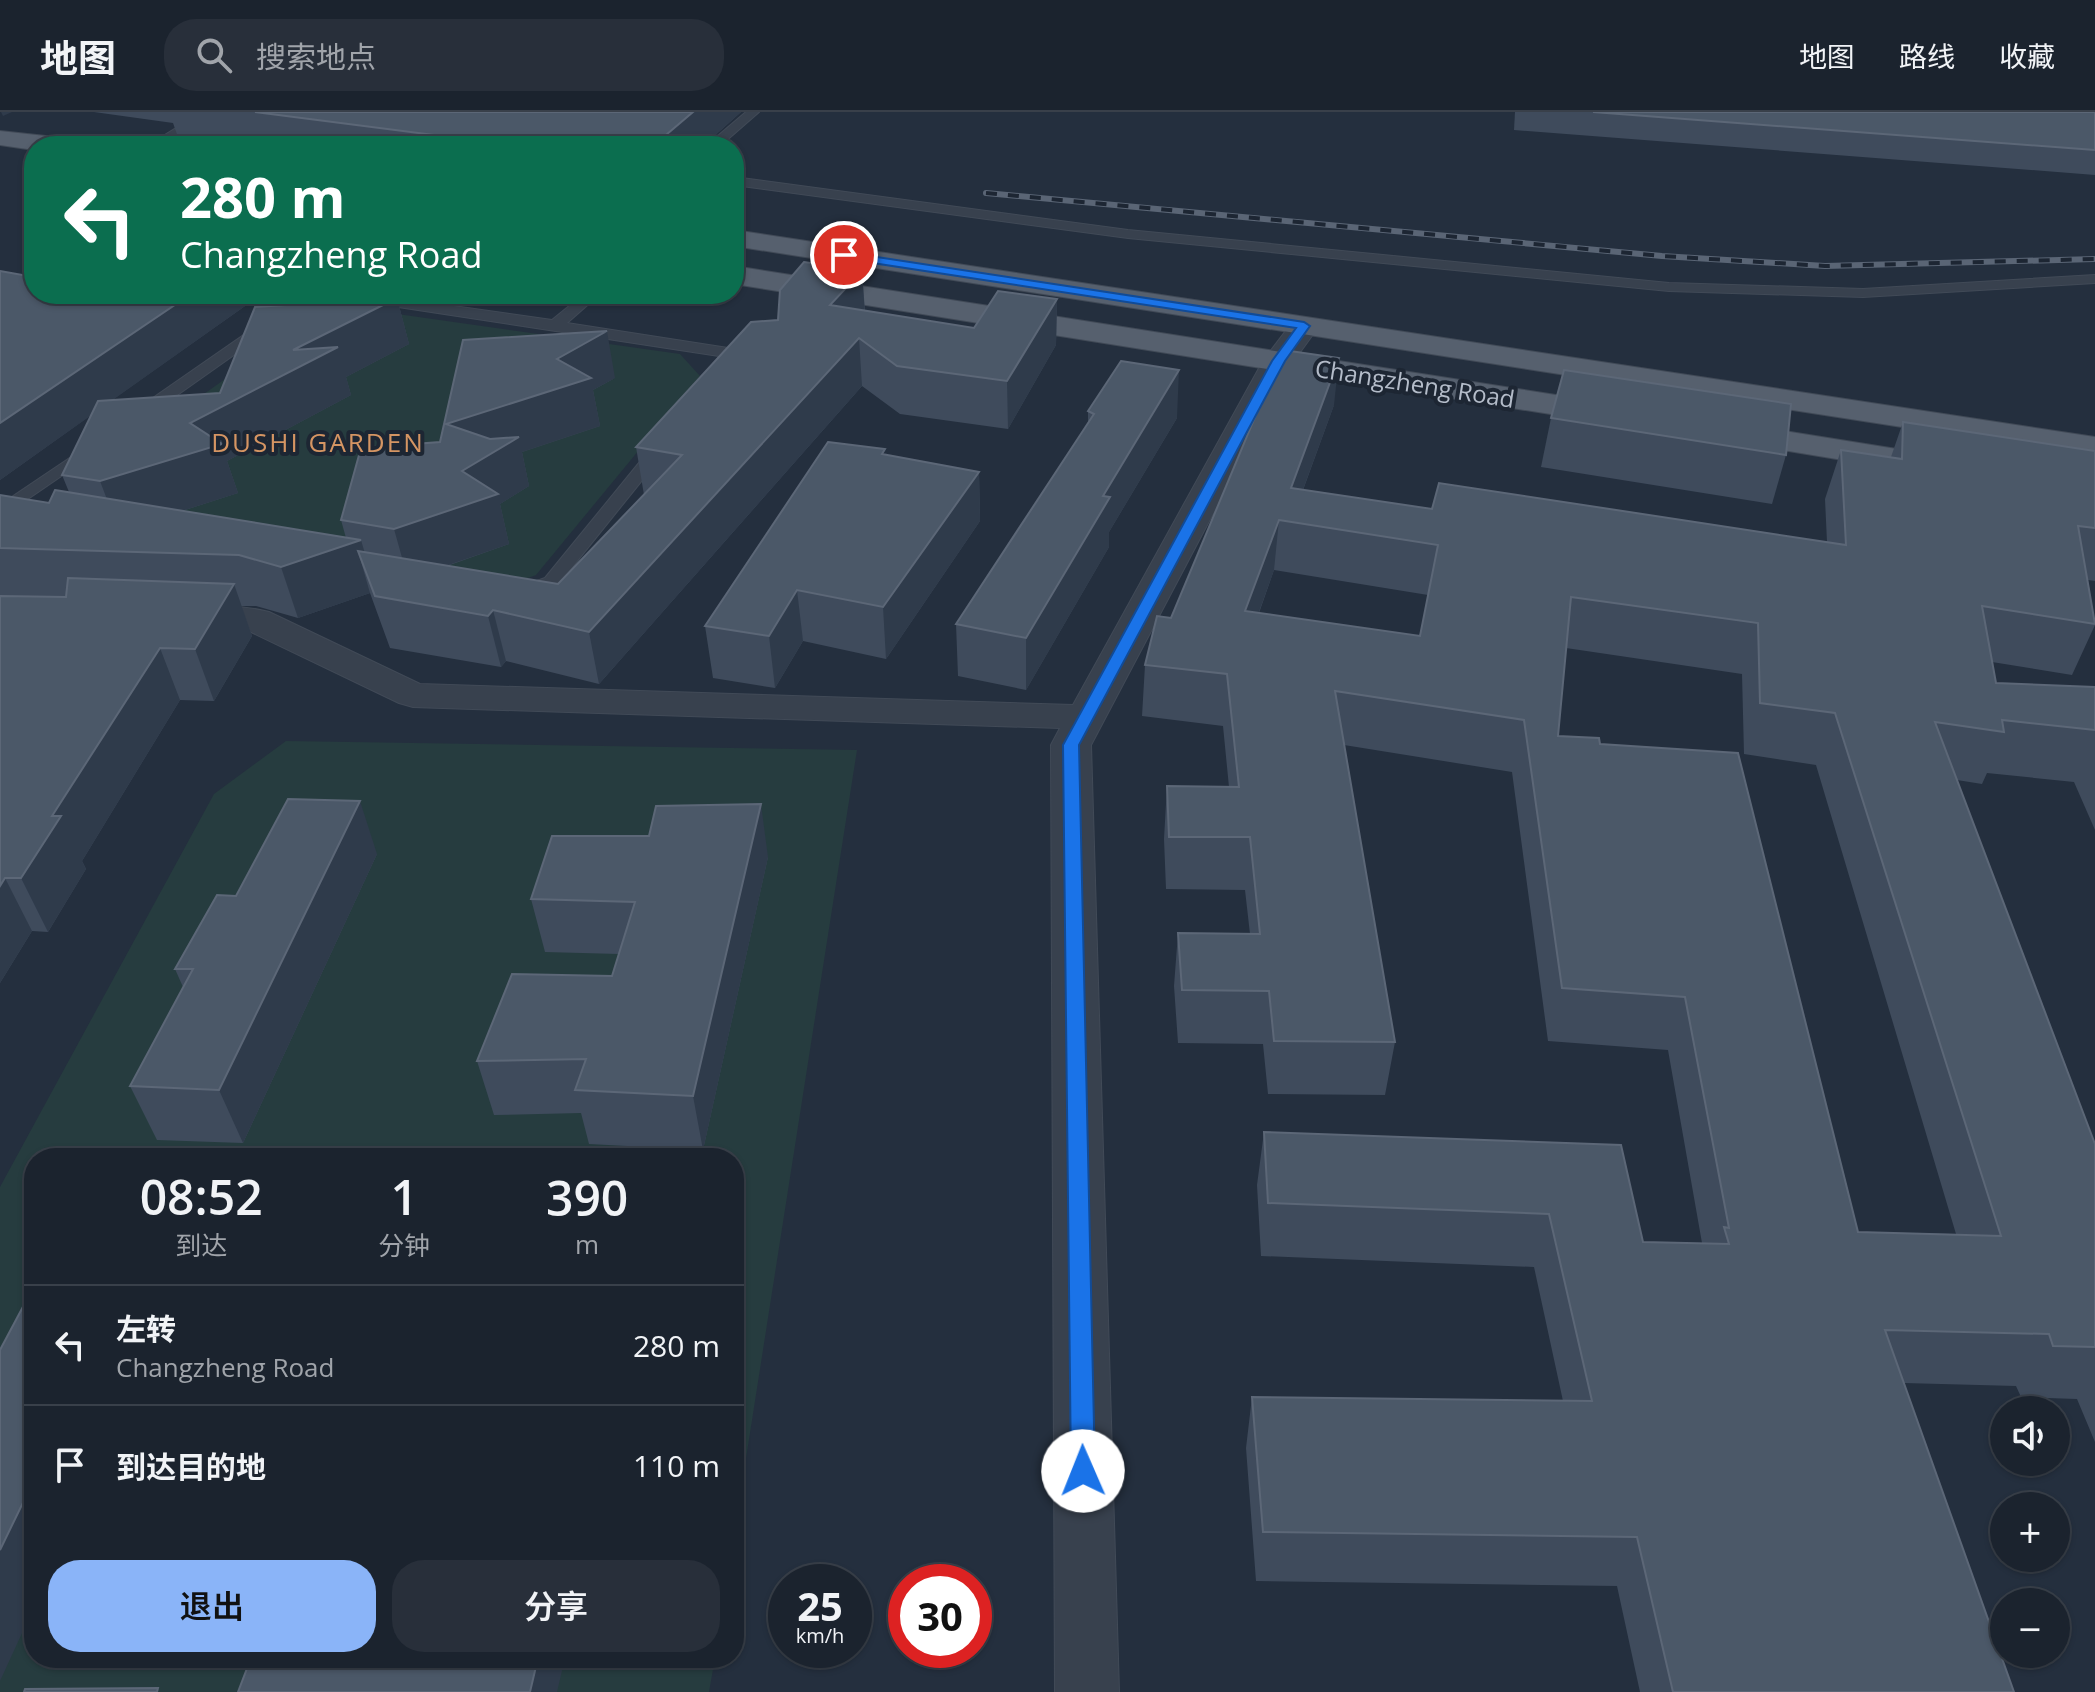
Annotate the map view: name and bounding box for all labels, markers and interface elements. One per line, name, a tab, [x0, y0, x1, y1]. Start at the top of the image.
search box	[164, 19, 724, 91]
text: 地图	[40, 31, 116, 83]
icon: search	[192, 33, 236, 77]
text: 搜索地点	[256, 36, 376, 77]
text: 地图	[1799, 37, 1855, 75]
text: 路线	[1899, 37, 1955, 75]
text: 收藏	[1999, 37, 2055, 75]
text: 280 m	[180, 158, 346, 234]
icon: left	[48, 168, 152, 272]
pin	[810, 221, 878, 289]
text: Changzheng Road	[180, 230, 482, 279]
icon: arrive	[822, 233, 866, 277]
street label: Changzheng Road	[1313, 351, 1517, 415]
district label: DUSHI GARDEN	[211, 424, 425, 460]
text: 08:52	[140, 1164, 263, 1229]
text: 1	[391, 1164, 418, 1229]
text: 390	[546, 1165, 628, 1230]
text: m	[575, 1226, 599, 1262]
text: 到达	[175, 1227, 227, 1263]
text: 分钟	[378, 1227, 430, 1263]
text: 左转	[116, 1308, 176, 1349]
icon: left	[48, 1323, 92, 1367]
text: 280 m	[633, 1325, 720, 1366]
text: Changzheng Road	[116, 1349, 334, 1385]
map controls	[1990, 1396, 2070, 1668]
button: sound	[1990, 1396, 2070, 1476]
position arrow	[1041, 1429, 1125, 1513]
icon: arrive	[48, 1443, 92, 1487]
text: 110 m	[633, 1445, 720, 1486]
text: 到达目的地	[116, 1446, 266, 1487]
button: +	[1990, 1492, 2070, 1572]
button: 退出	[48, 1560, 376, 1652]
button: 分享	[392, 1560, 720, 1652]
speed limit sign: 30	[888, 1564, 992, 1668]
text: 25	[797, 1578, 843, 1633]
button: −	[1990, 1588, 2070, 1668]
text: km/h	[796, 1622, 844, 1649]

